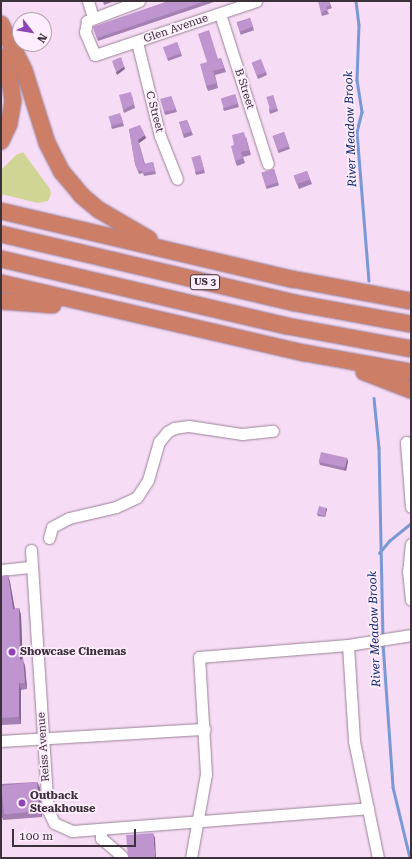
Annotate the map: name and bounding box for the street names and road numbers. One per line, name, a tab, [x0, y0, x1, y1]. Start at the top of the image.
street label: Glen Avenue	[142, 12, 210, 46]
street label: B Street	[231, 67, 257, 111]
street label: C Street	[142, 90, 166, 134]
road number: US 3	[190, 274, 220, 290]
street label: Reiss Avenue	[35, 712, 53, 782]

